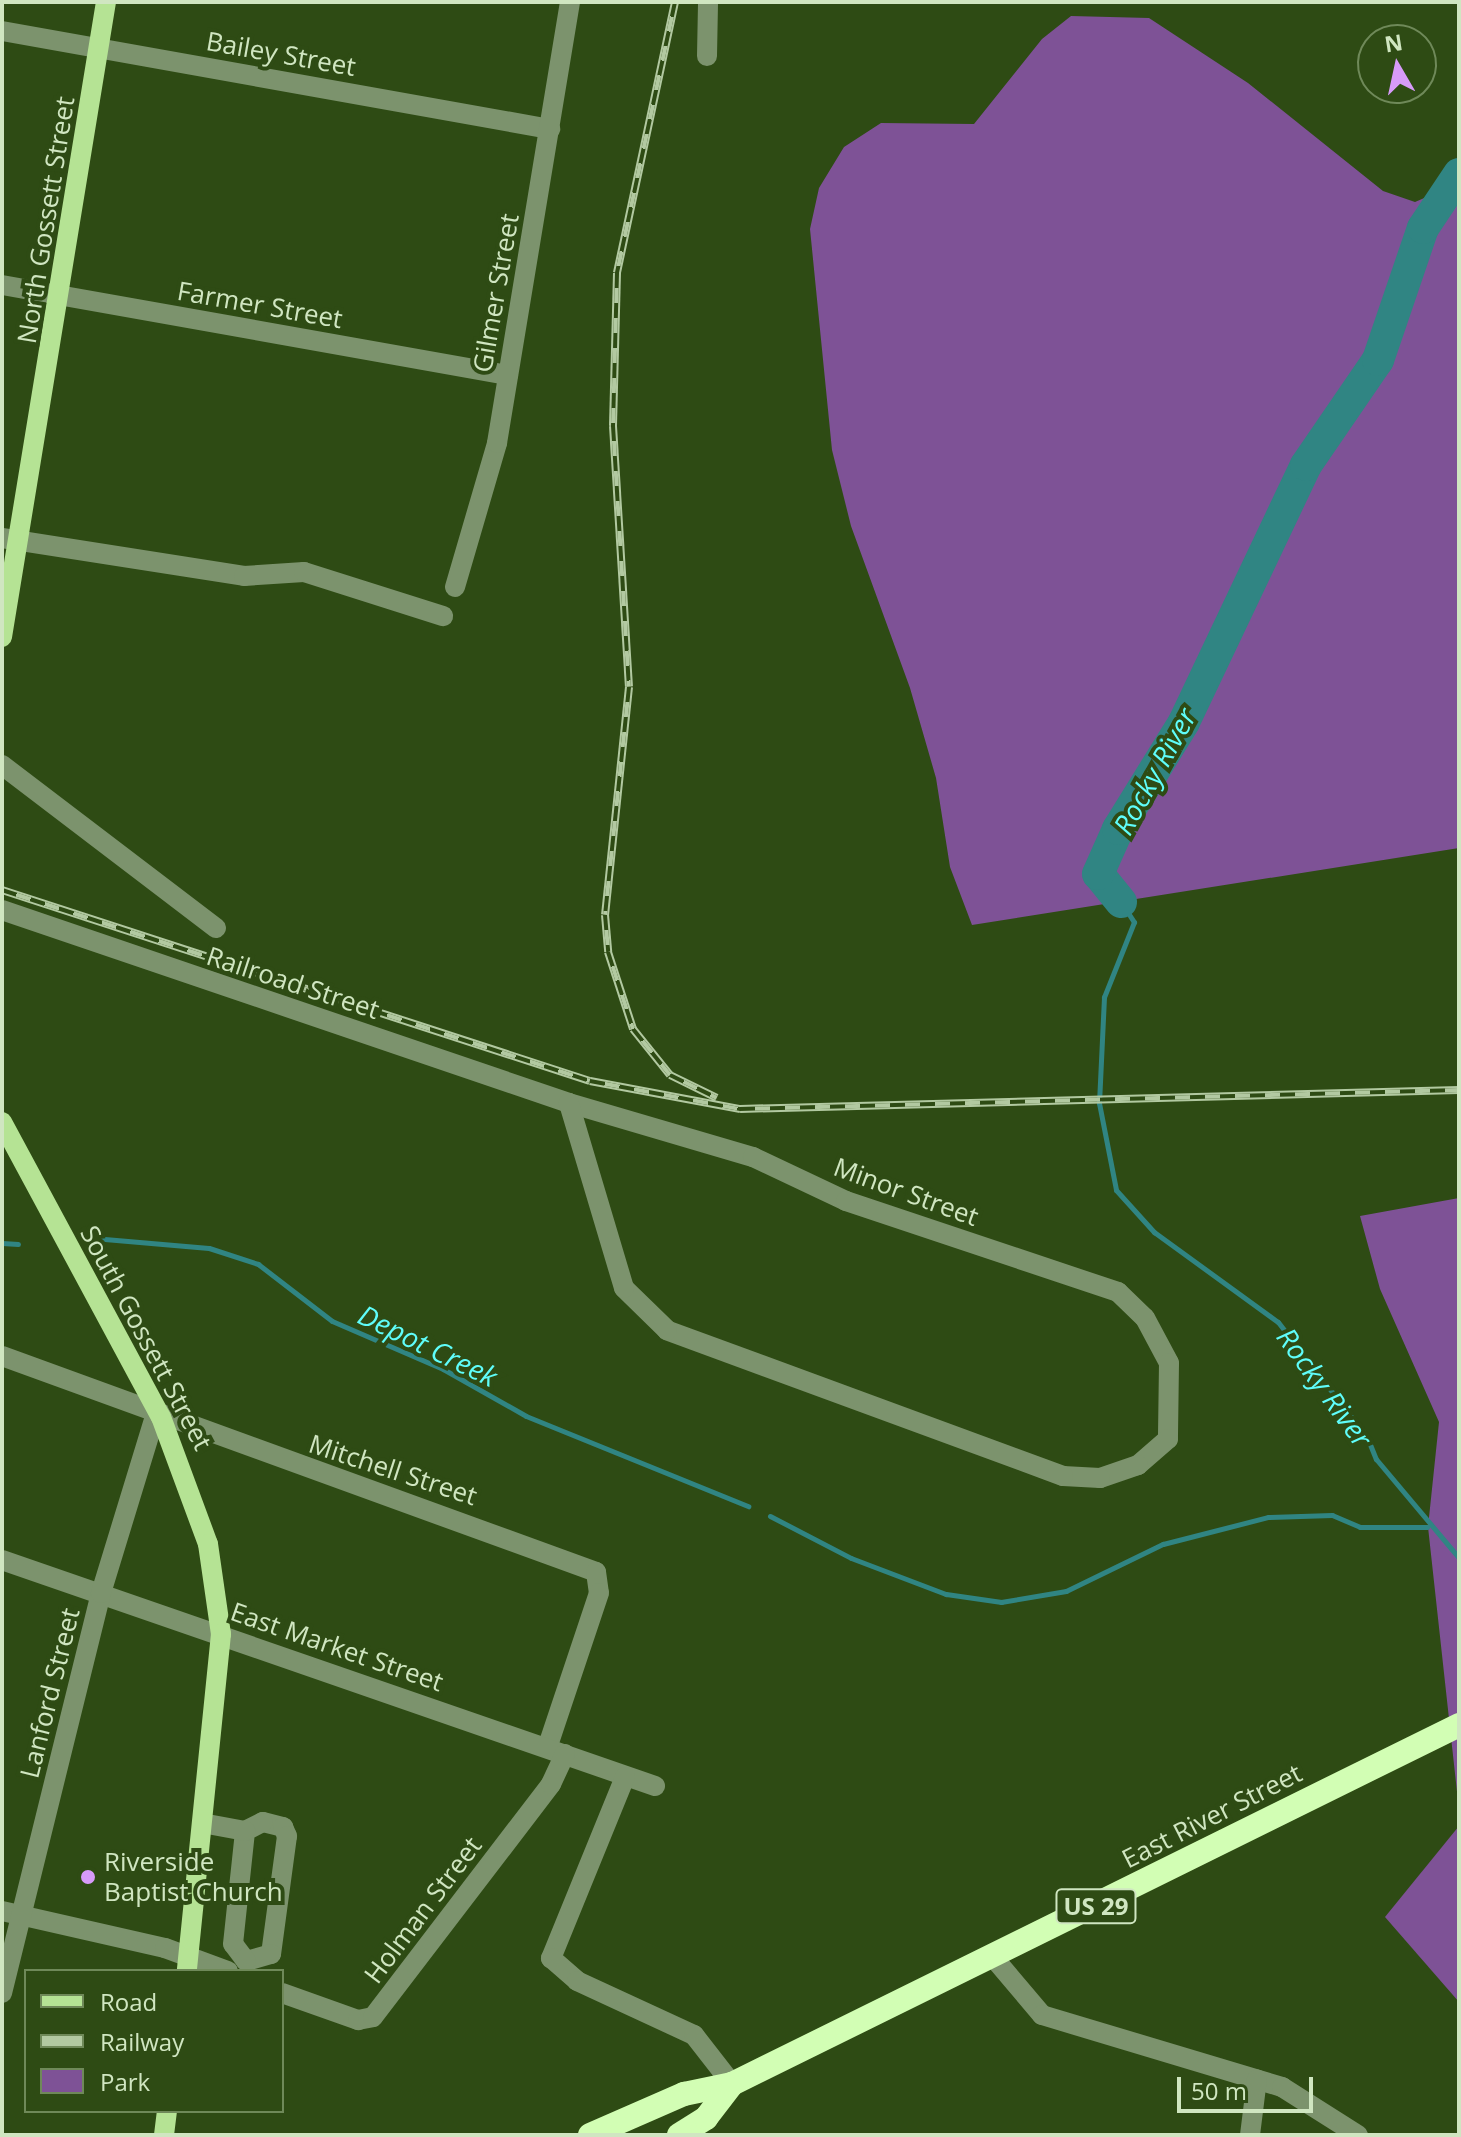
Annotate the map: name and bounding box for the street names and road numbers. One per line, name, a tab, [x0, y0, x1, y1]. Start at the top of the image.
street label: Bailey Street	[204, 25, 358, 83]
street label: North Gossett Street	[11, 94, 81, 346]
street label: Gilmer Street	[467, 211, 525, 375]
street label: Farmer Street	[175, 275, 345, 335]
street label: Railroad Street	[203, 940, 383, 1026]
street label: Minor Street	[829, 1151, 983, 1233]
street label: South Gossett Street	[74, 1220, 218, 1456]
street label: Mitchell Street	[305, 1428, 481, 1512]
street label: East Market Street	[227, 1596, 447, 1698]
street label: Lanford Street	[14, 1605, 86, 1781]
street label: East River Street	[1117, 1757, 1307, 1875]
street label: Holman Street	[358, 1831, 488, 1989]
road number: US 29	[1054, 1886, 1138, 1926]

